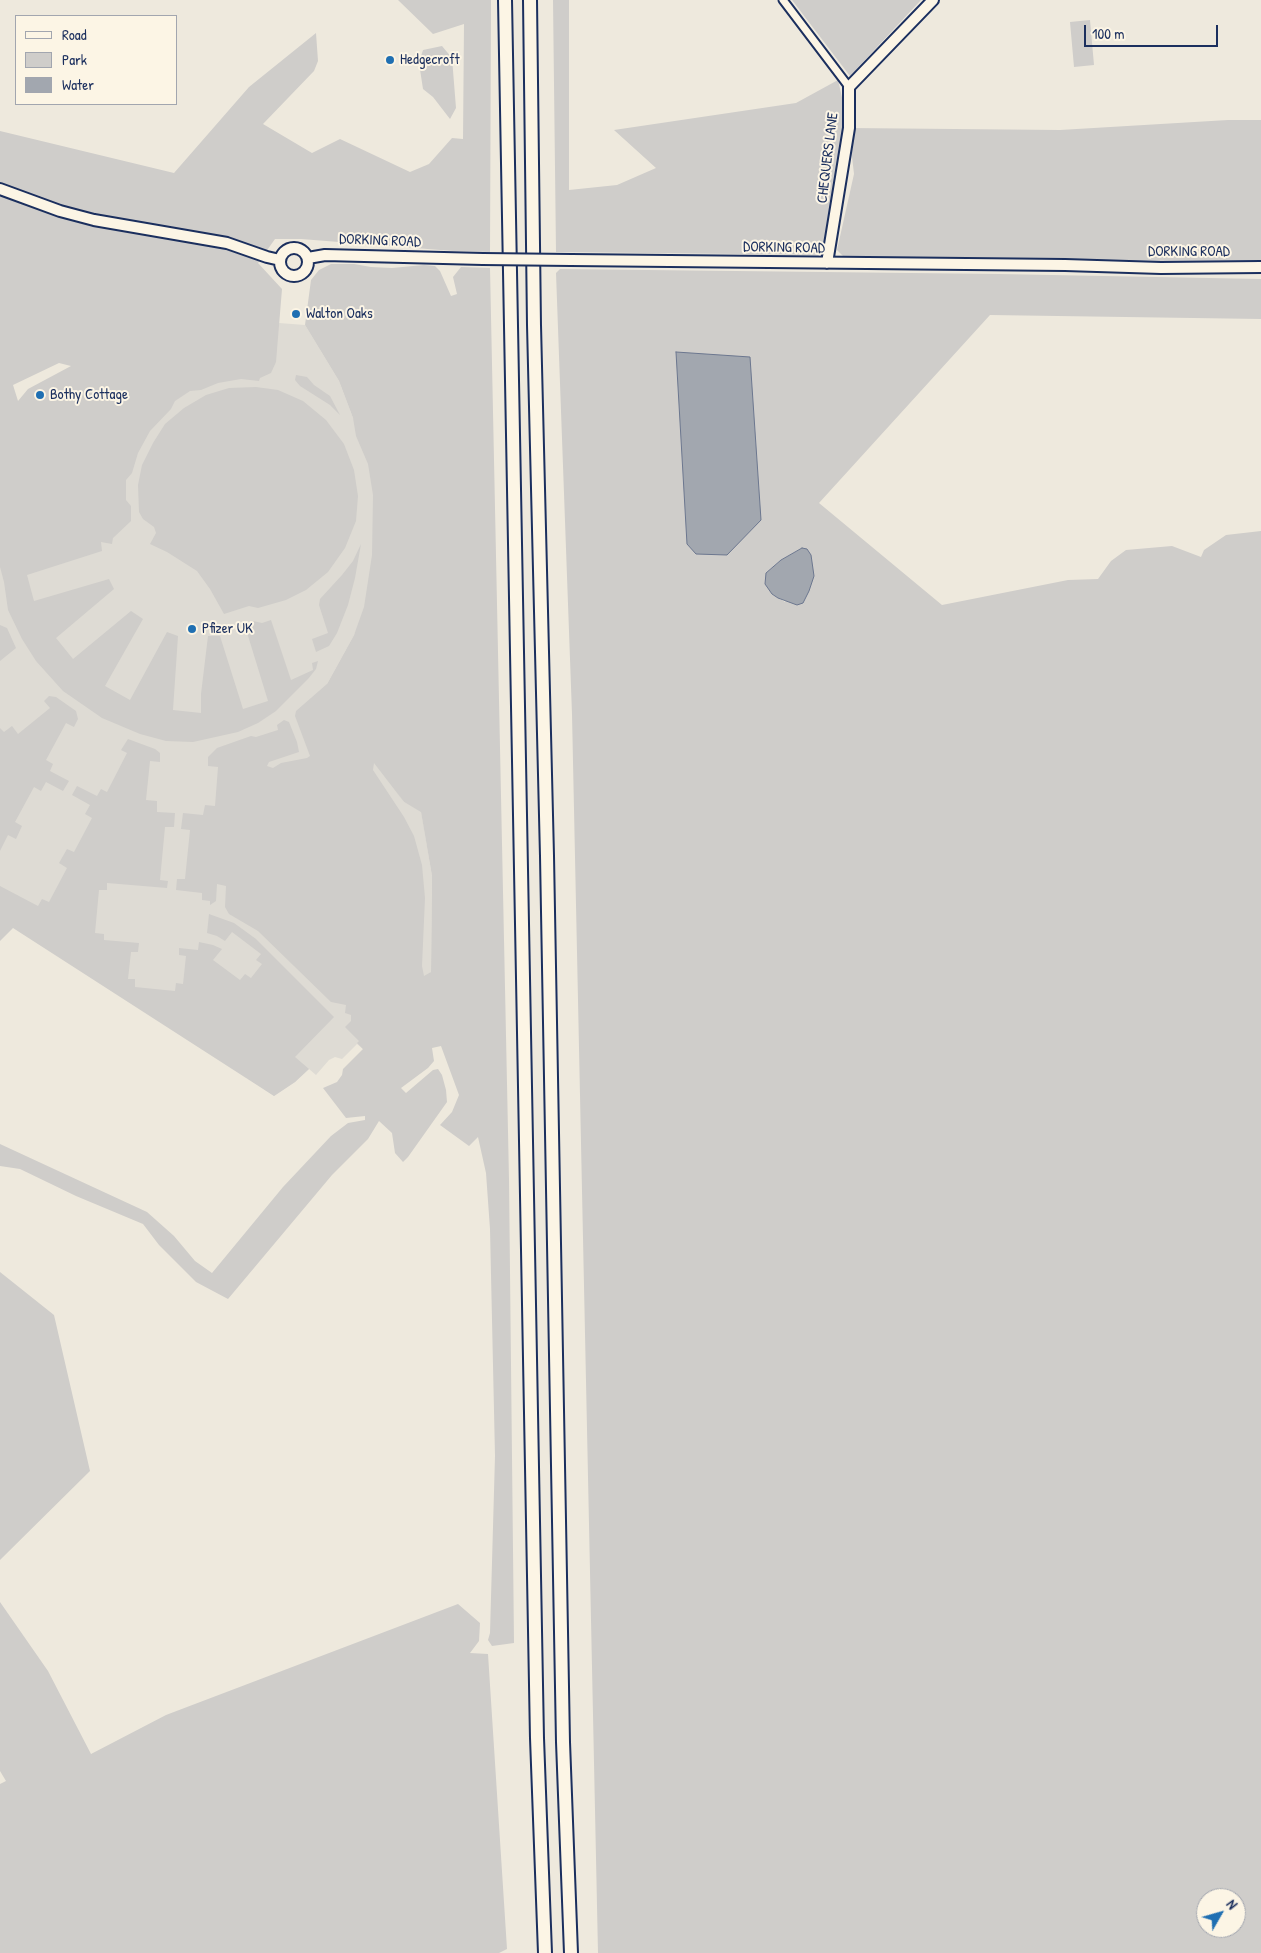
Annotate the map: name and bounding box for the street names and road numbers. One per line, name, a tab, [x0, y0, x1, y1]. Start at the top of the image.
street label: CHEQUERS LANE	[814, 112, 842, 204]
street label: DORKING ROAD	[339, 231, 421, 251]
street label: DORKING ROAD	[743, 238, 825, 258]
street label: DORKING ROAD	[1148, 243, 1230, 261]

